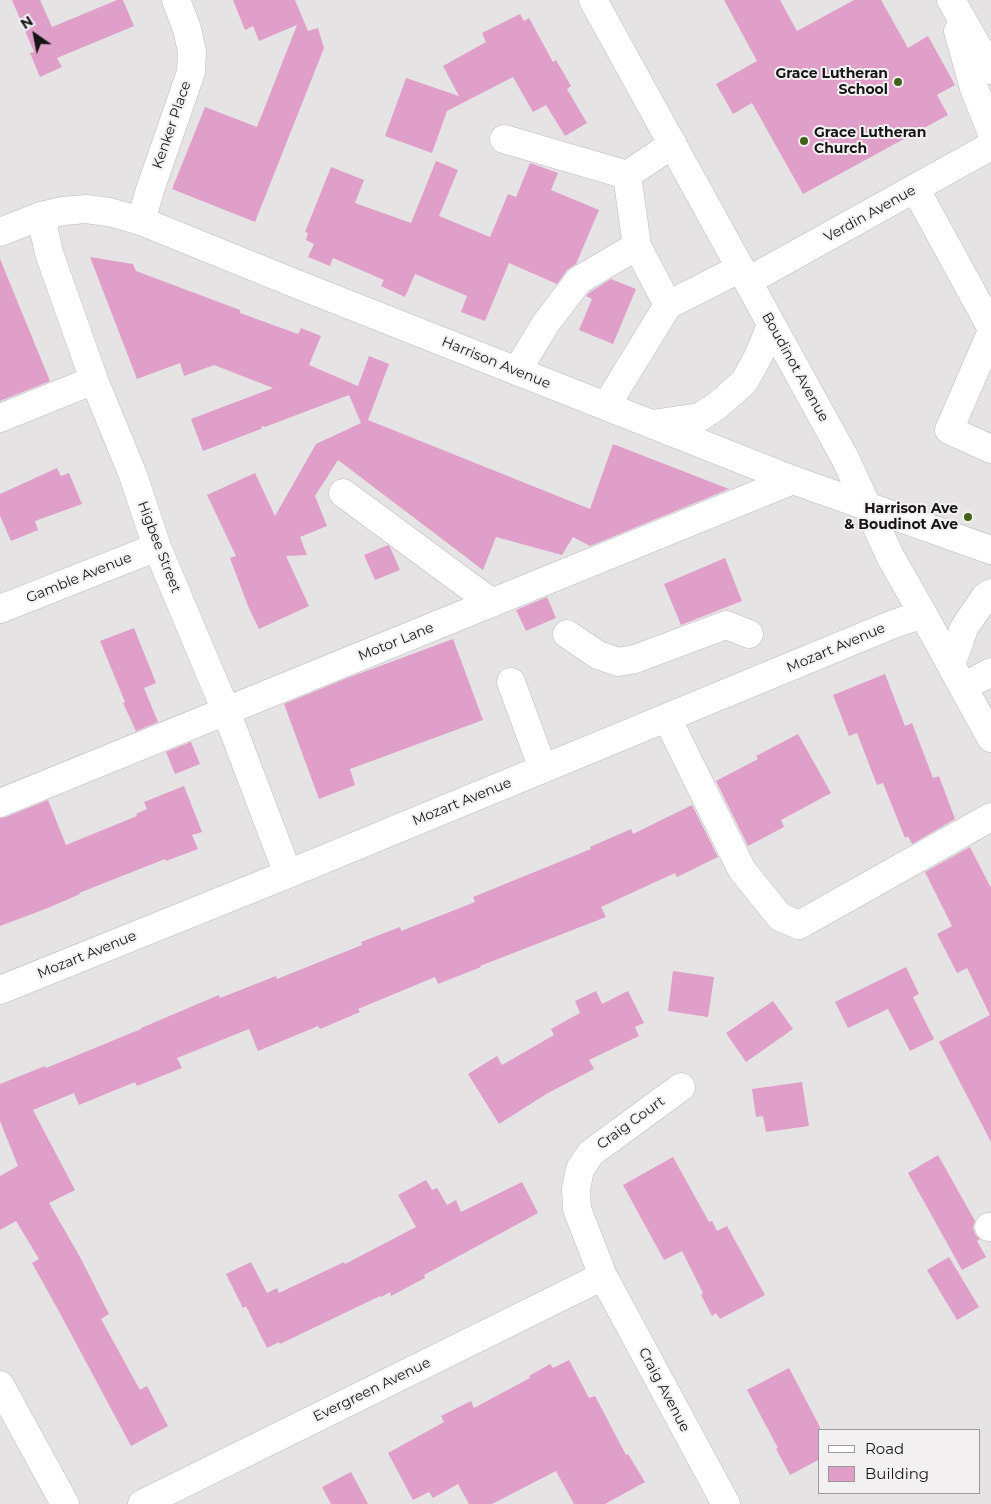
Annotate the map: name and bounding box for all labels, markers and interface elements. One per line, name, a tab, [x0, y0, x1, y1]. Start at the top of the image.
north arrow	[10, 10, 60, 60]
text: N	[17, 12, 36, 33]
place label: Grace Lutheran School	[776, 66, 888, 98]
marker: Grace Lutheran School	[892, 76, 904, 88]
street label: Kenker Place	[149, 79, 195, 171]
place label: Grace Lutheran Church	[814, 125, 926, 158]
marker: Grace Lutheran Church	[798, 135, 810, 147]
street label: Verdin Avenue	[821, 182, 919, 246]
street label: Boudinot Avenue	[758, 309, 832, 425]
street label: Harrison Avenue	[439, 333, 553, 393]
street label: Higbee Street	[134, 499, 184, 595]
place label: Harrison Ave & Boudinot Ave	[844, 501, 958, 534]
marker: Harrison Ave & Boudinot Ave	[962, 511, 974, 523]
street label: Gamble Avenue	[24, 549, 134, 607]
street label: Motor Lane	[356, 619, 436, 665]
street label: Mozart Avenue	[784, 620, 888, 676]
street label: Mozart Avenue	[410, 774, 514, 830]
street label: Mozart Avenue	[35, 927, 139, 983]
street label: Craig Court	[594, 1093, 668, 1153]
street label: Craig Avenue	[635, 1345, 693, 1435]
street label: Evergreen Avenue	[311, 1354, 433, 1426]
legend	[818, 1429, 981, 1494]
text: Road	[865, 1439, 904, 1458]
text: Building	[865, 1464, 929, 1483]

